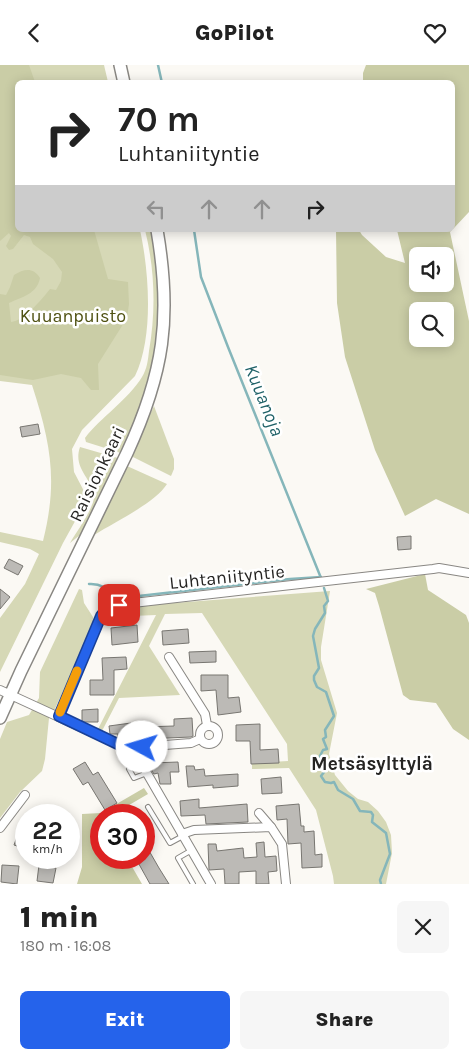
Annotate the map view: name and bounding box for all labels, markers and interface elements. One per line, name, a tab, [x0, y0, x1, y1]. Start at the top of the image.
icon: back	[20, 19, 48, 47]
icon: heart	[421, 19, 449, 47]
text: GoPilot	[195, 20, 274, 46]
text: 70 m	[118, 99, 200, 140]
icon: right	[35, 100, 100, 165]
text: Luhtaniityntie	[118, 141, 260, 167]
icon: left	[142, 195, 170, 223]
icon: ahead	[195, 195, 223, 223]
icon: ahead	[248, 195, 276, 223]
icon: right	[301, 195, 329, 223]
map controls	[409, 247, 454, 347]
button: sound	[409, 247, 454, 292]
button: search	[409, 302, 454, 347]
park label: Kuuanpuisto	[20, 305, 126, 327]
water label: Kuuanoja	[240, 361, 288, 439]
street label: Raisionkaari	[64, 423, 130, 525]
street label: Luhtaniityntie	[168, 560, 286, 594]
pin	[98, 584, 140, 626]
icon: arrive	[105, 591, 133, 619]
position arrow	[115, 720, 167, 772]
district label: Metsäsylttylä	[311, 753, 433, 775]
speed limit sign: 30	[90, 804, 155, 869]
text: 22	[32, 816, 63, 845]
text: km/h	[32, 842, 63, 856]
text: 1 min	[20, 899, 99, 935]
button: close	[397, 901, 449, 953]
text: 180 m · 16:08	[20, 936, 111, 955]
button: Exit	[20, 991, 230, 1049]
button: Share	[240, 991, 449, 1049]

